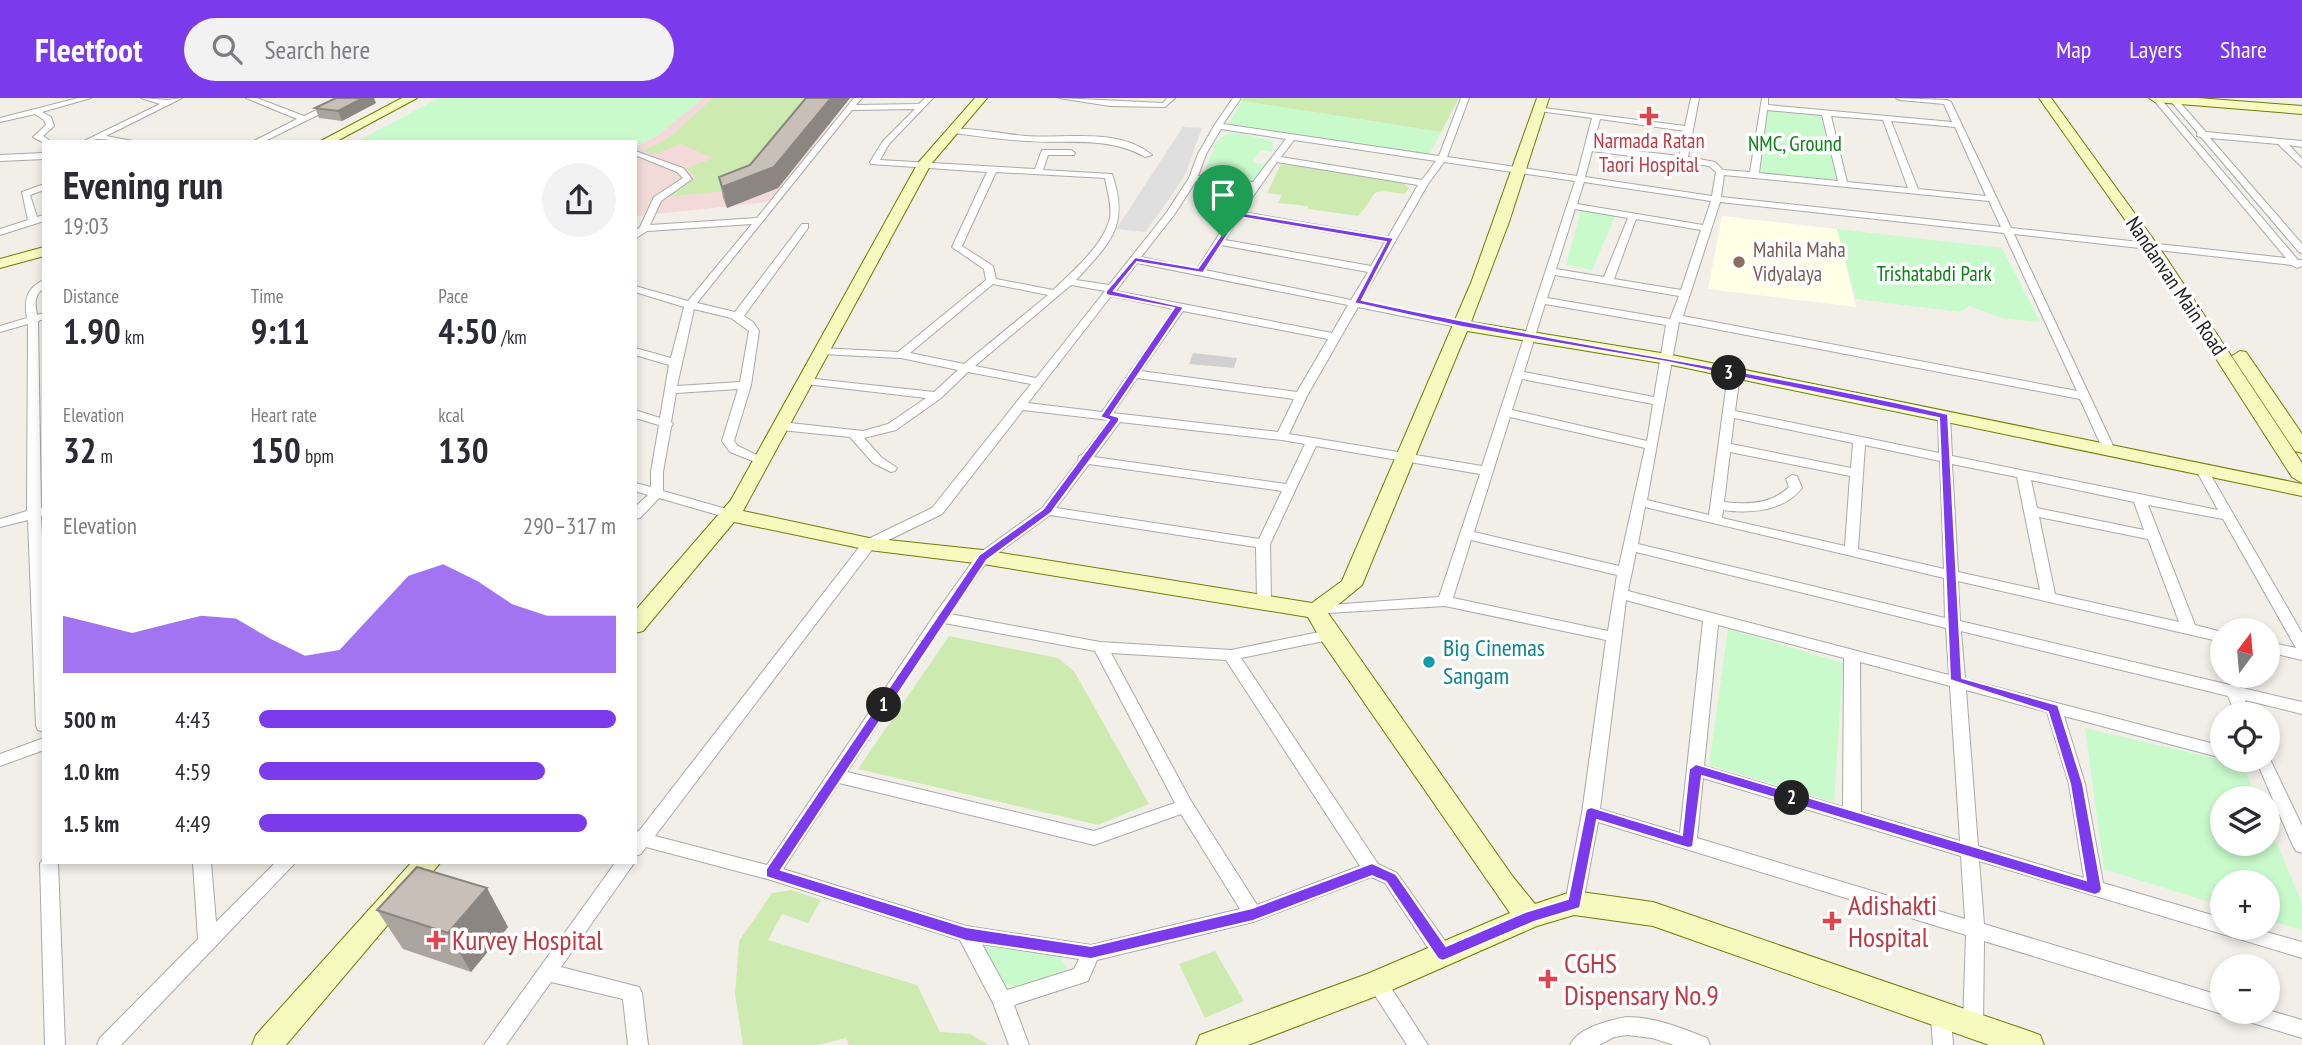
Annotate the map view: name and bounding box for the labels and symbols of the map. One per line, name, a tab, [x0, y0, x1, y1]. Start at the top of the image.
marker: Narmada Ratan Taori Hospital	[1639, 106, 1659, 126]
place label: Narmada Ratan Taori Hospital	[1593, 127, 1705, 178]
park label: NMC, Ground	[1748, 130, 1842, 157]
pin	[1193, 165, 1253, 237]
street label: Nandanvan Main Road	[2120, 211, 2233, 360]
place label: Mahila Maha Vidyalaya	[1752, 236, 1846, 287]
marker: Mahila Maha Vidyalaya	[1731, 254, 1747, 270]
park label: Trishatabdi Park	[1876, 260, 1992, 287]
pin: 3	[1712, 356, 1746, 390]
north arrow	[2210, 618, 2280, 688]
place label: Big Cinemas Sangam	[1443, 632, 1545, 691]
marker: Big Cinemas Sangam	[1421, 654, 1437, 670]
pin: 1	[866, 688, 902, 722]
pin: 2	[1774, 780, 1810, 816]
place label: Adishakti Hospital	[1848, 886, 1937, 955]
marker: Adishakti Hospital	[1822, 911, 1842, 931]
place label: Kurvey Hospital	[452, 921, 603, 958]
marker: Kurvey Hospital	[426, 930, 446, 950]
place label: CGHS Dispensary No.9	[1564, 944, 1719, 1013]
marker: CGHS Dispensary No.9	[1538, 969, 1558, 989]

